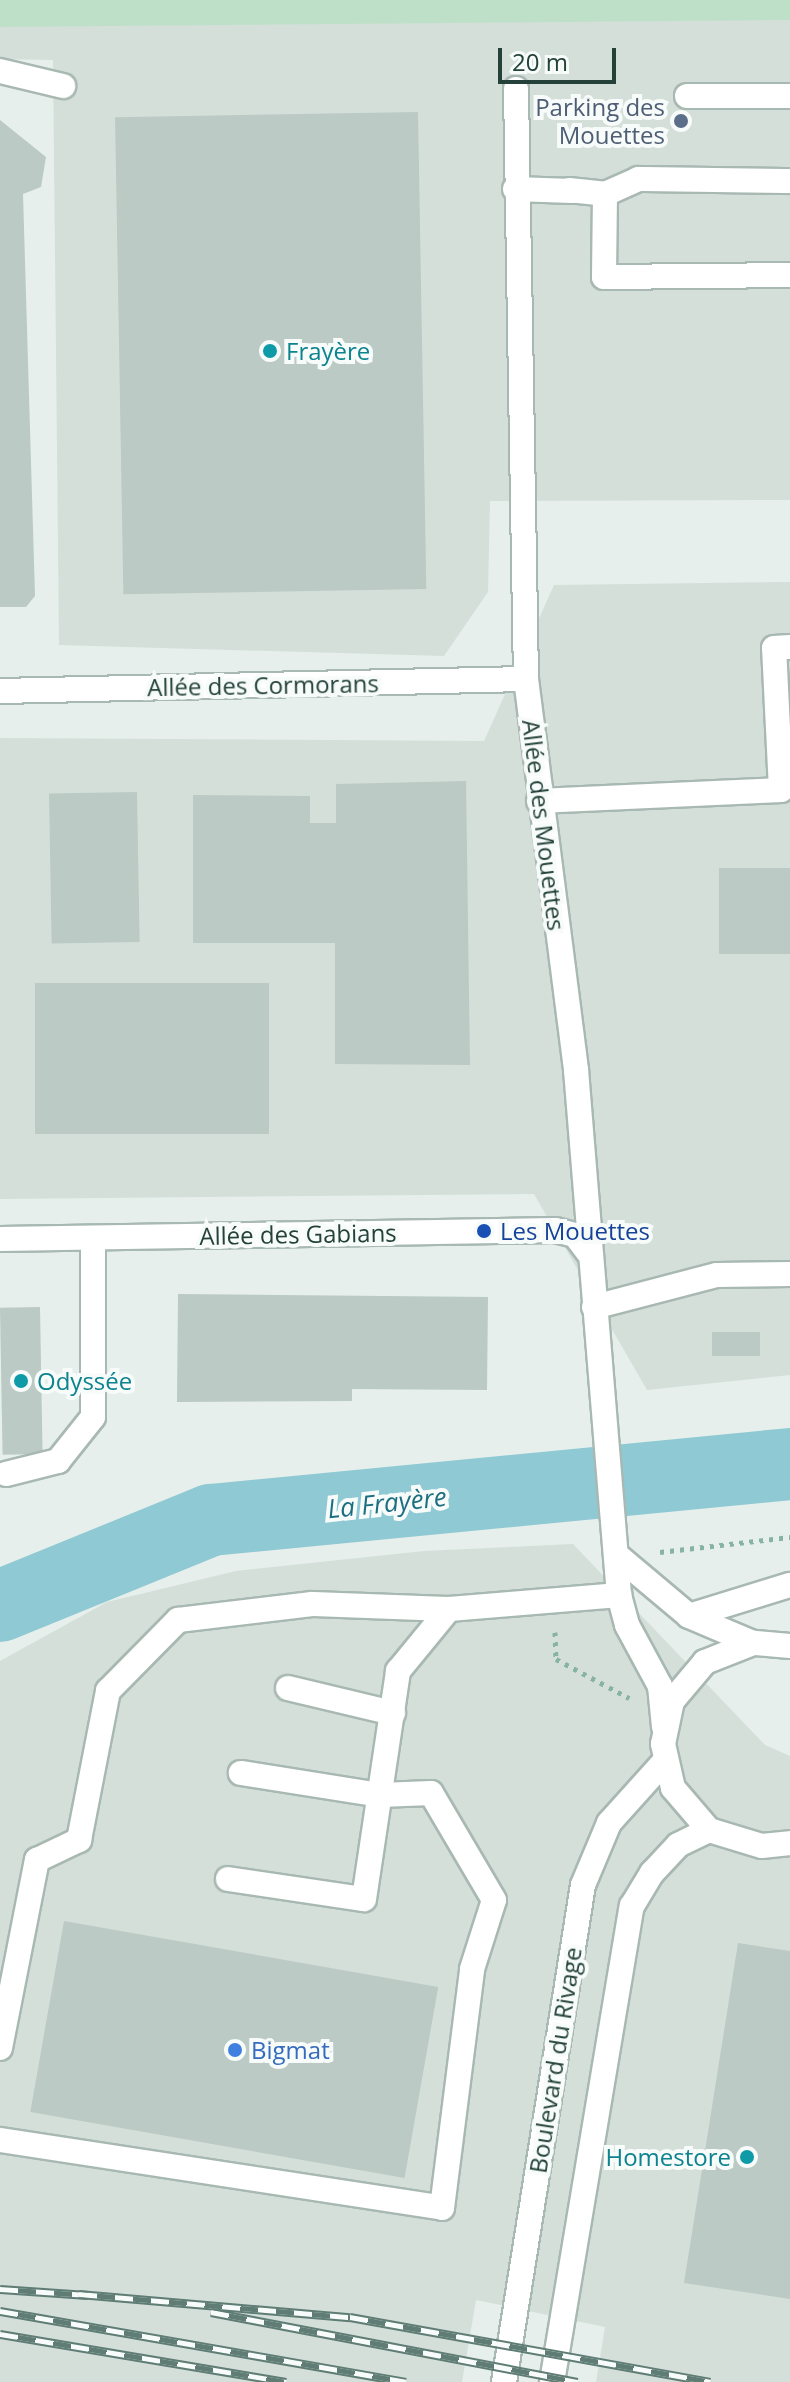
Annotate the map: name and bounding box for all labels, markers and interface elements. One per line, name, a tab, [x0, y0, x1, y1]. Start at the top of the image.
scale bar	[502, 32, 620, 82]
text: 20 m	[512, 45, 568, 78]
place label: Parking des Mouettes	[535, 93, 665, 149]
marker: Parking des Mouettes	[672, 112, 690, 130]
place label: Frayère	[286, 337, 370, 365]
marker: Frayère	[261, 342, 279, 360]
street label: Allée des Cormorans	[147, 669, 379, 701]
street label: Allée des Mouettes	[517, 718, 571, 932]
place label: Les Mouettes	[500, 1217, 650, 1245]
street label: Allée des Gabians	[199, 1218, 397, 1250]
marker: Les Mouettes	[475, 1222, 493, 1240]
place label: Odyssée	[37, 1367, 132, 1395]
marker: Odyssée	[12, 1372, 30, 1390]
water label: La Frayère	[326, 1481, 448, 1525]
street label: Boulevard du Rivage	[523, 1945, 587, 2175]
place label: Bigmat	[251, 2036, 330, 2064]
marker: Bigmat	[226, 2041, 244, 2059]
place label: Homestore	[605, 2143, 731, 2171]
marker: Homestore	[738, 2148, 756, 2166]

